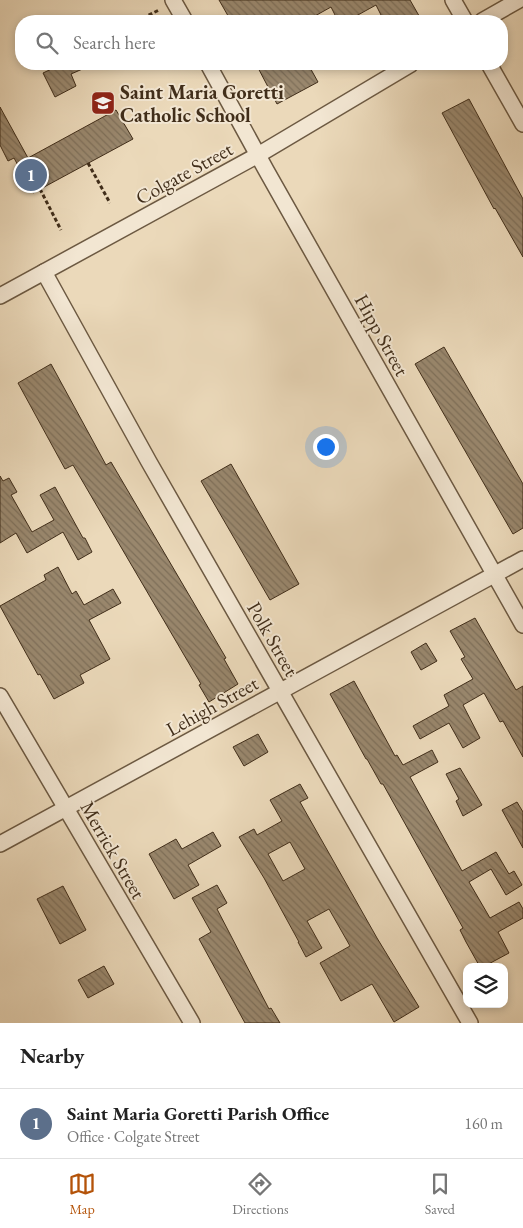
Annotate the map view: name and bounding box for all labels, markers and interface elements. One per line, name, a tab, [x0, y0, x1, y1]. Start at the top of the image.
search box	[15, 15, 508, 70]
icon: search	[33, 29, 61, 57]
text: Search here	[73, 30, 155, 55]
place label: Saint Maria Goretti Catholic School	[120, 79, 284, 128]
school or university icon: Saint Maria Goretti Catholic School	[90, 90, 116, 116]
street label: Colgate Street	[131, 135, 238, 210]
pin: 1	[15, 156, 47, 194]
street label: Hipp Street	[349, 289, 415, 381]
your location	[313, 434, 339, 460]
street label: Polk Street	[241, 597, 305, 682]
street label: Lehigh Street	[161, 670, 263, 742]
street label: Merrick Street	[74, 796, 152, 904]
map controls	[463, 963, 508, 1008]
button: layers	[463, 963, 508, 1008]
text: Nearby	[20, 1042, 84, 1069]
text: Saint Maria Goretti Parish Office	[67, 1101, 329, 1126]
text: 1	[32, 1113, 40, 1134]
text: 160 m	[464, 1113, 503, 1134]
text: Office · Colgate Street	[67, 1126, 200, 1147]
tab: Map	[68, 1170, 96, 1218]
tab: Directions	[232, 1170, 289, 1218]
tab: Saved	[425, 1170, 455, 1218]

